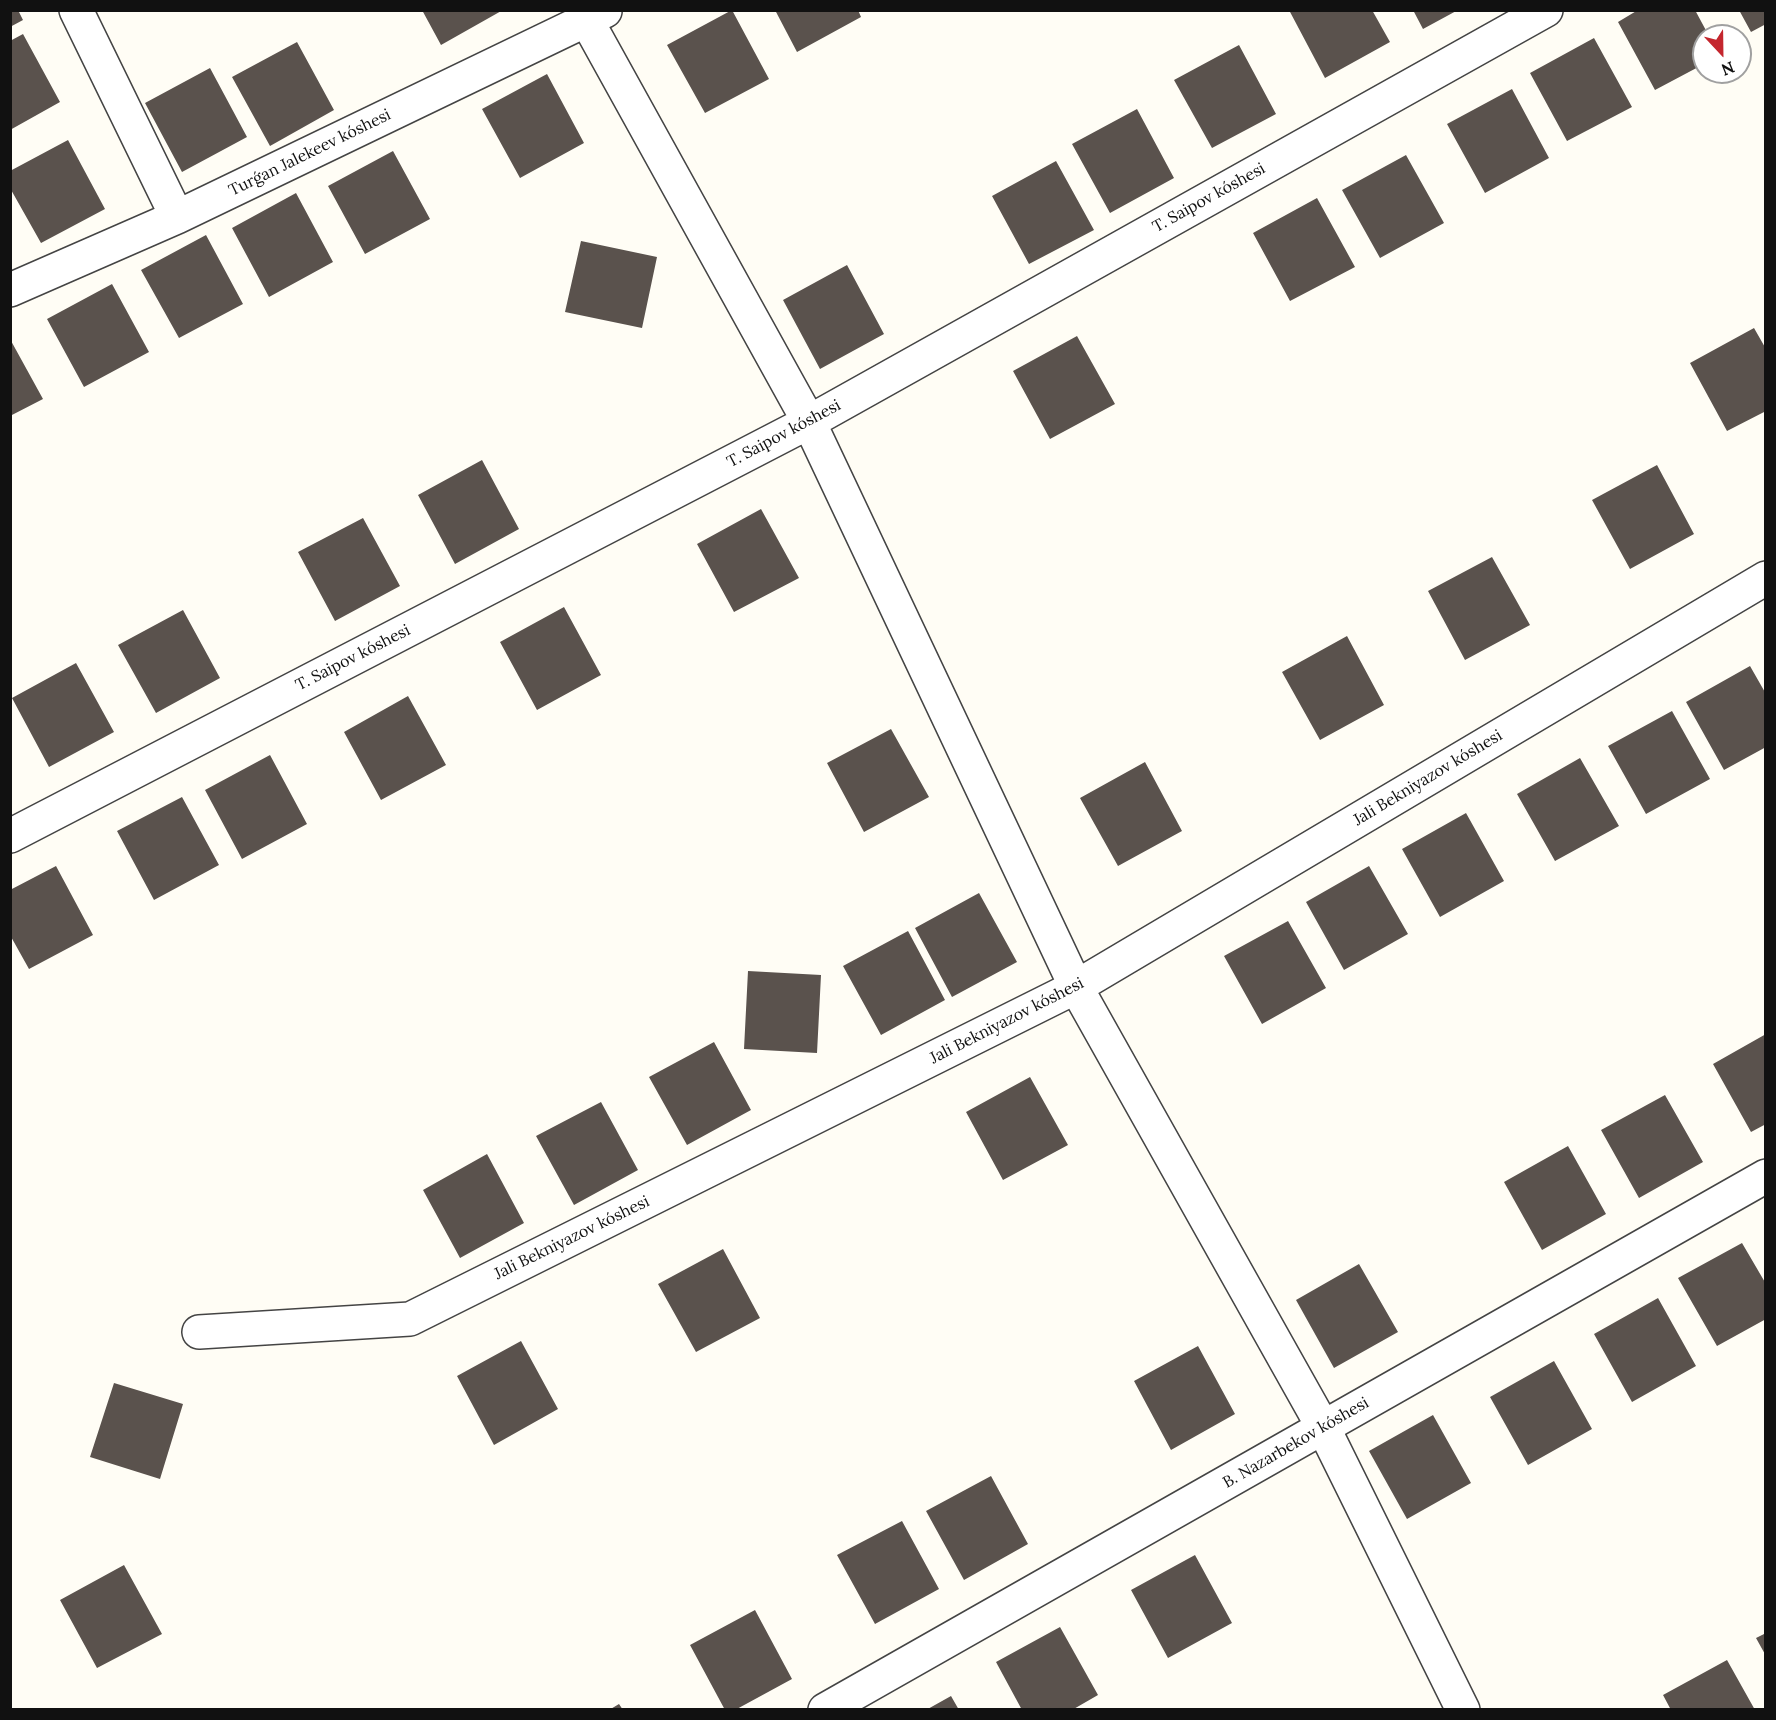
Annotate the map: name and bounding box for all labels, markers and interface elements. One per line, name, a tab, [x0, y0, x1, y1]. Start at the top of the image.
north arrow	[1692, 24, 1752, 84]
text: N	[1719, 57, 1737, 80]
street label: Turǵan Jalekeev kóshesi	[226, 105, 394, 201]
street label: T. Saipov kóshesi	[1149, 159, 1269, 237]
street label: T. Saipov kóshesi	[724, 396, 844, 472]
street label: T. Saipov kóshesi	[293, 621, 413, 695]
street label: Jali Bekniyazov kóshesi	[1350, 726, 1506, 830]
street label: Jali Bekniyazov kóshesi	[927, 974, 1087, 1068]
street label: Jali Bekniyazov kóshesi	[491, 1192, 653, 1284]
street label: B. Nazarbekov kóshesi	[1220, 1393, 1372, 1493]

